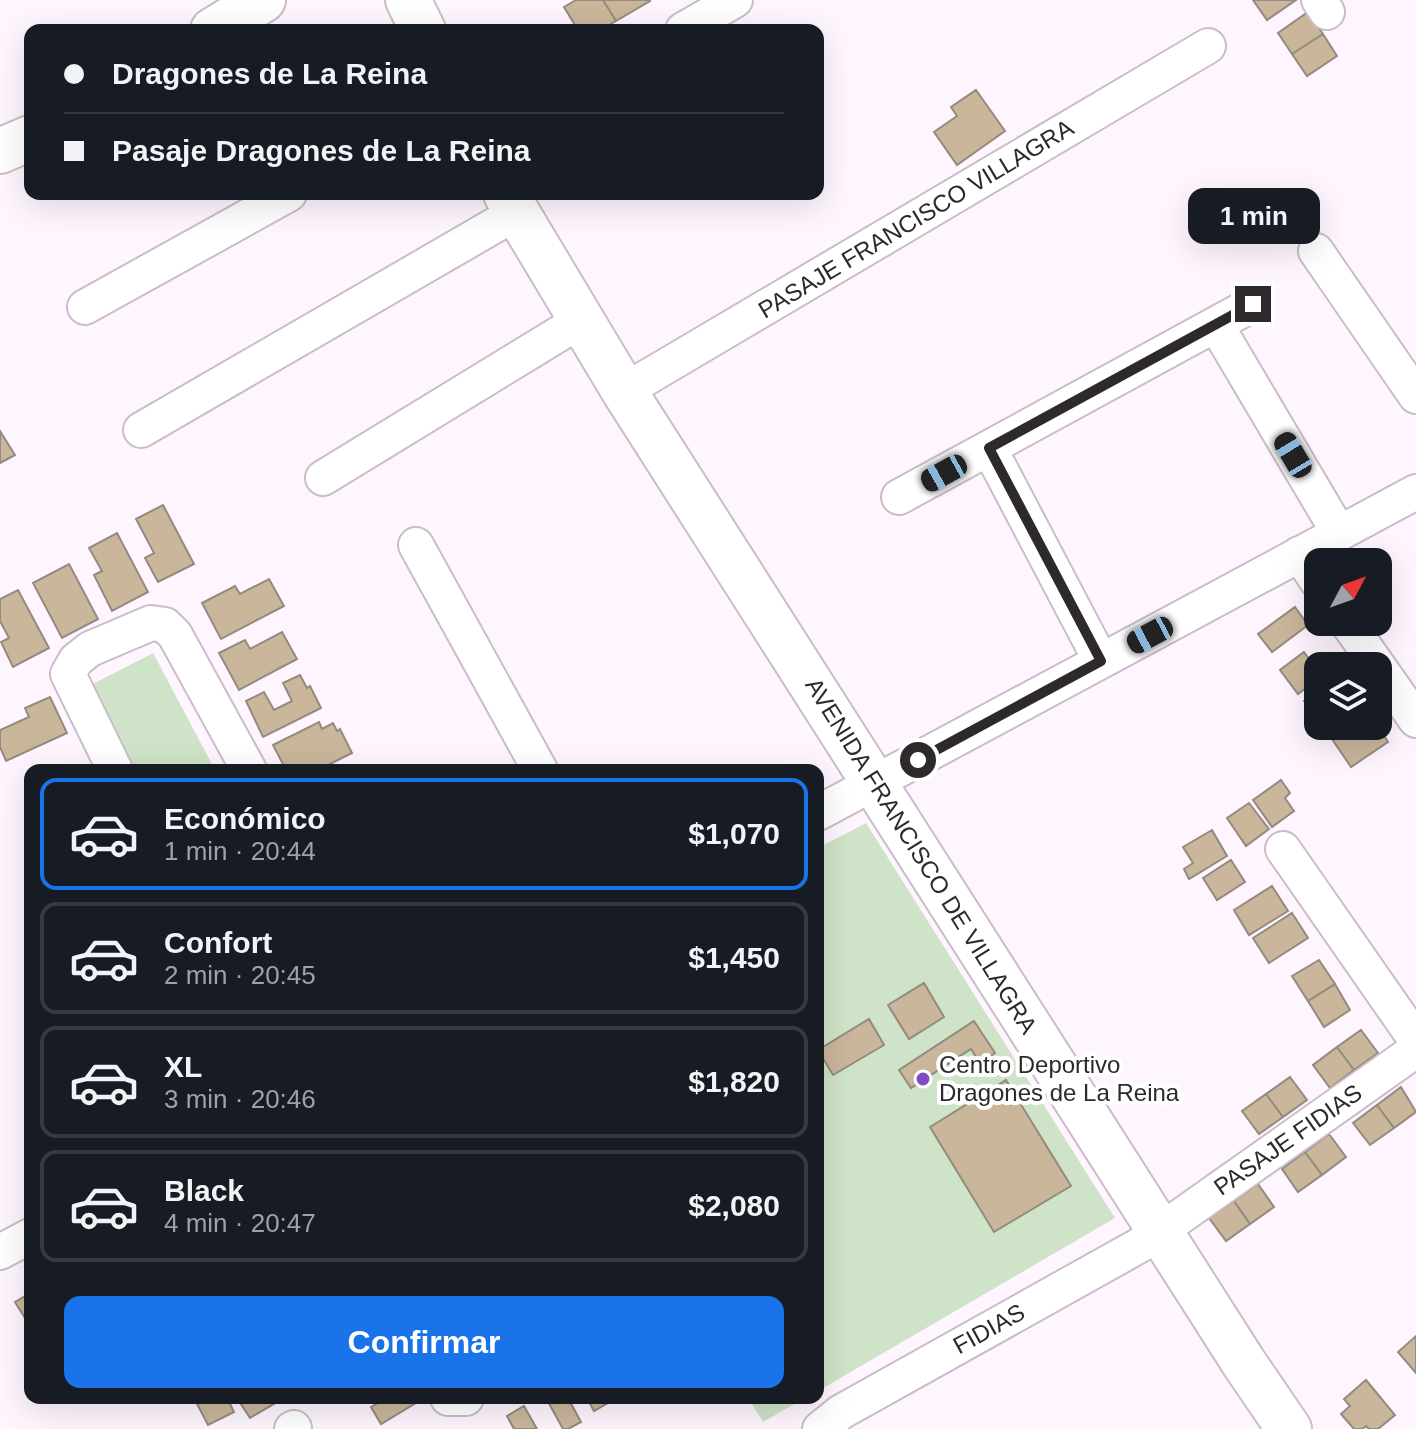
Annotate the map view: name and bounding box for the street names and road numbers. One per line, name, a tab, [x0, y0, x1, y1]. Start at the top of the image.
street label: PASAJE FRANCISCO VILLAGRA	[754, 114, 1078, 323]
street label: AVENIDA FRANCISCO DE VILLAGRA	[800, 673, 1043, 1039]
street label: PASAJE FIDIAS	[1209, 1079, 1367, 1201]
street label: FIDIAS	[948, 1298, 1029, 1359]

